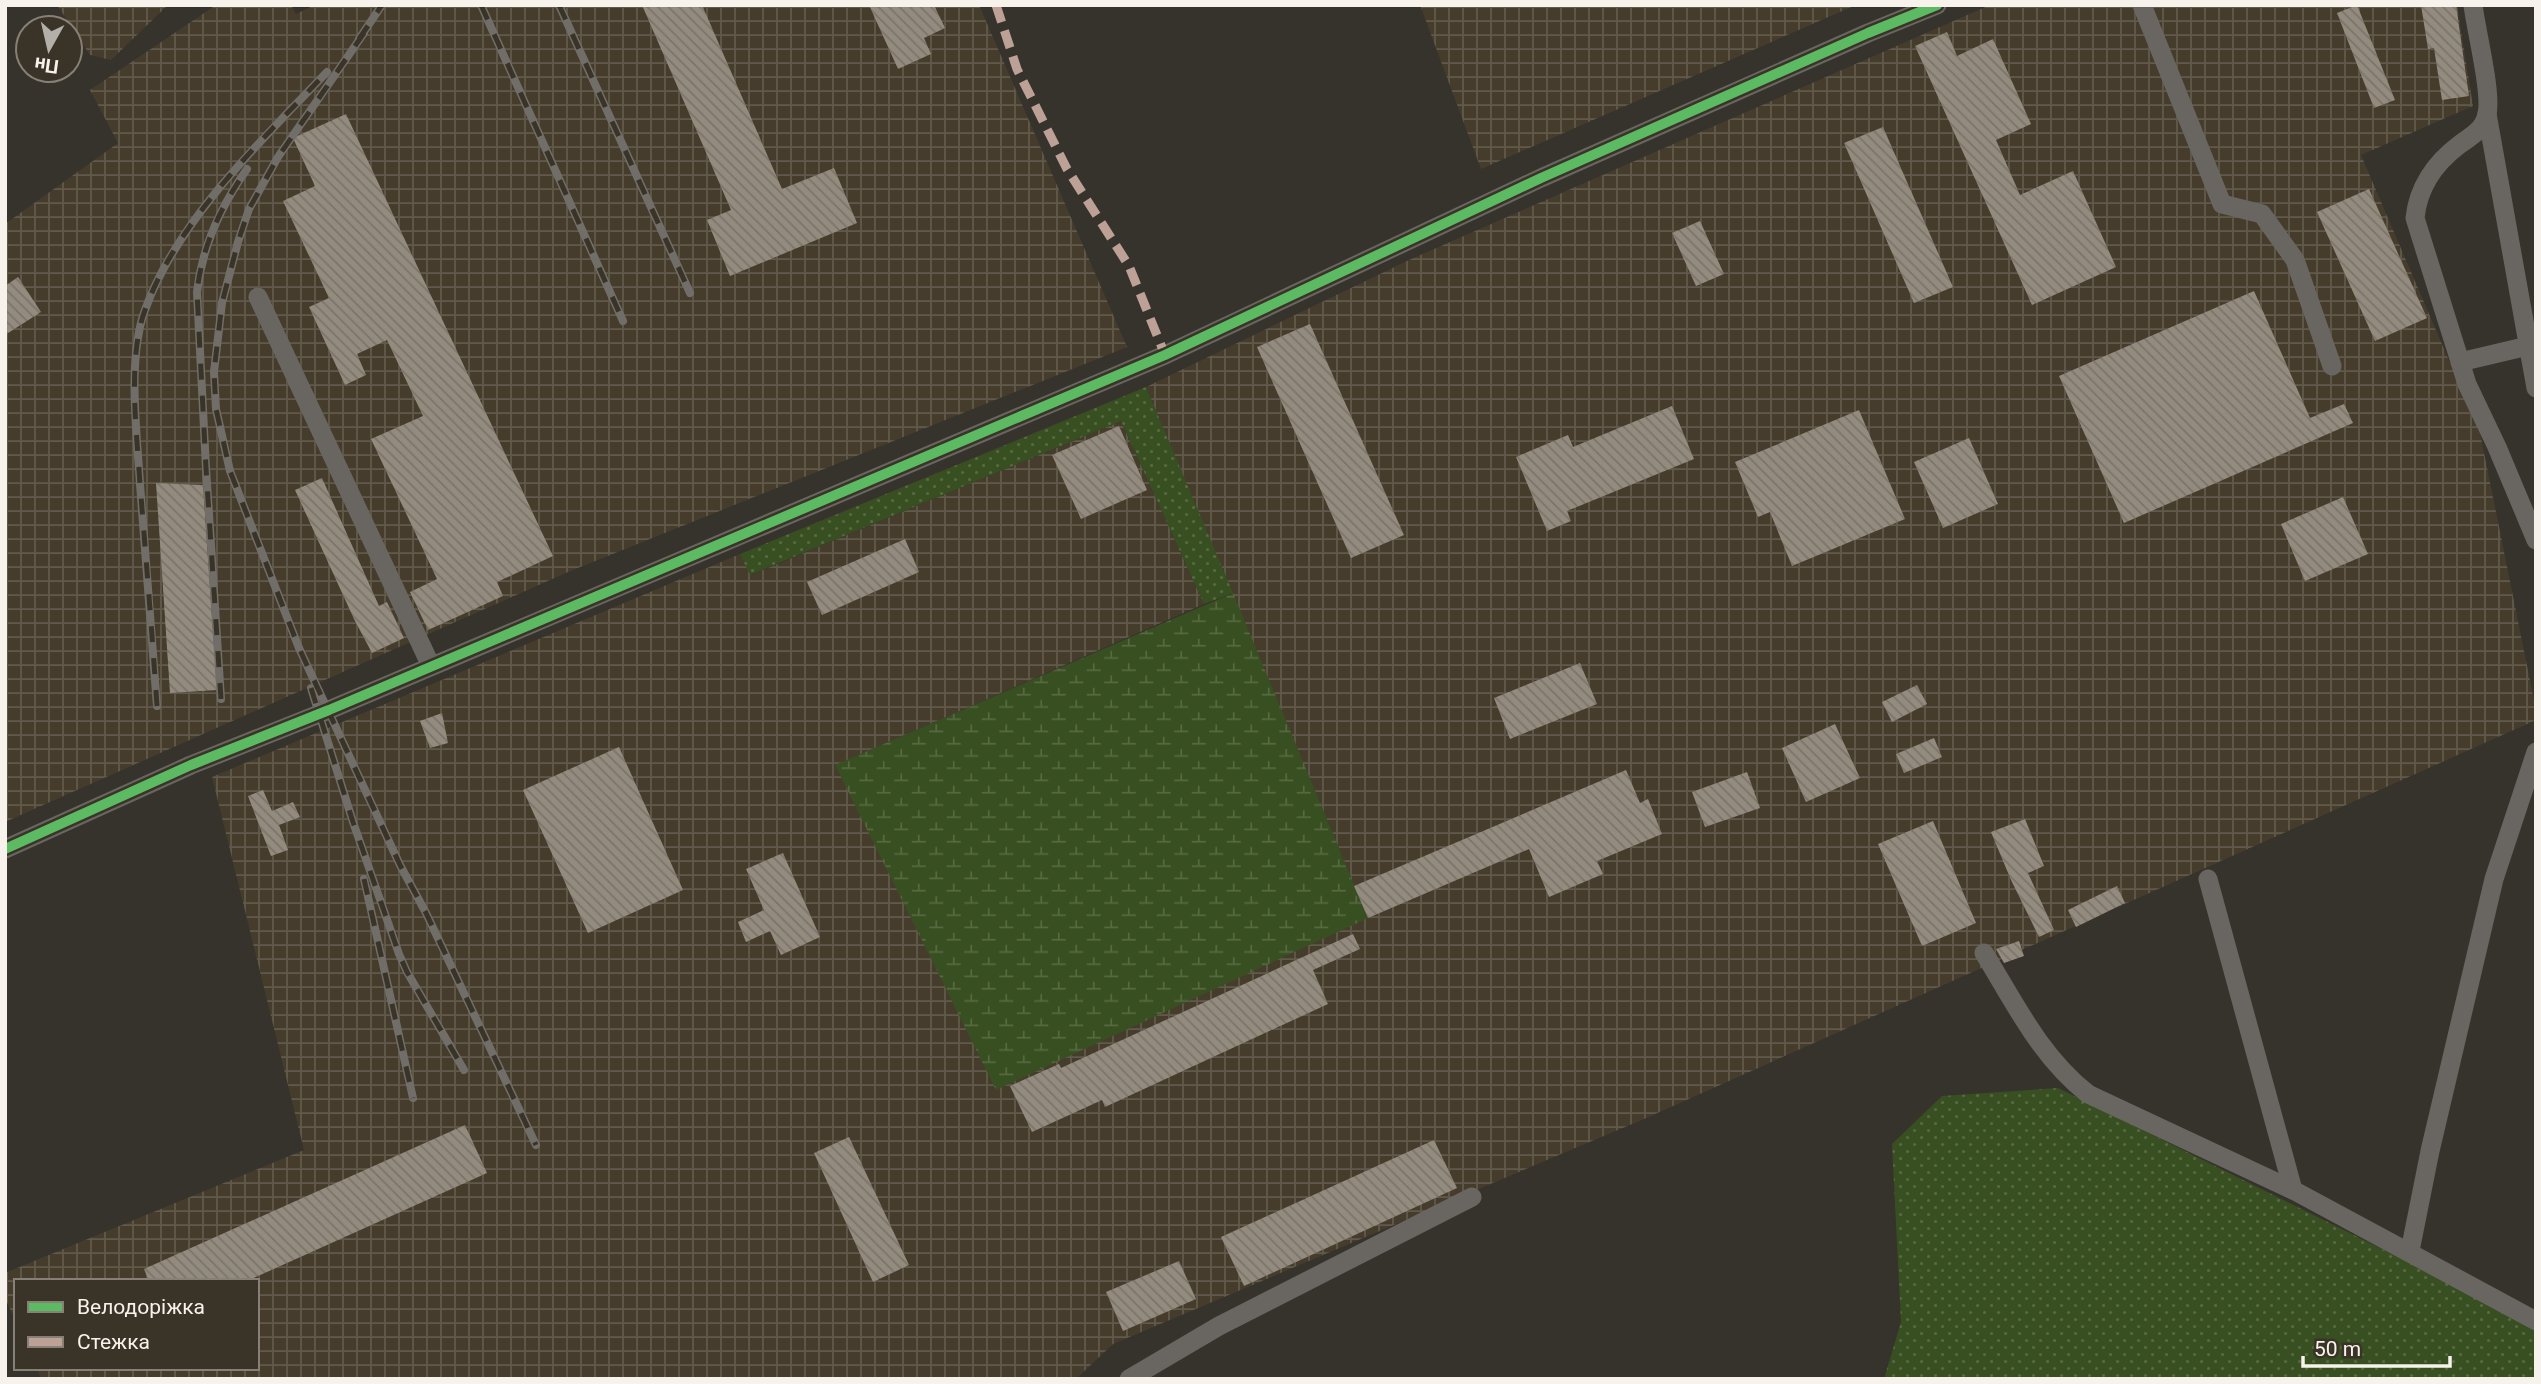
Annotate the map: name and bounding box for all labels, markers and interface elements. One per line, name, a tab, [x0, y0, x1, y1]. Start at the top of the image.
north arrow	[14, 14, 84, 84]
text: Пн	[33, 52, 60, 78]
legend	[14, 1279, 259, 1370]
text: Велодоріжка	[77, 1295, 205, 1319]
scale bar	[2303, 1324, 2450, 1368]
text: Стежка	[77, 1330, 150, 1354]
text: 50 m	[2314, 1337, 2361, 1361]

